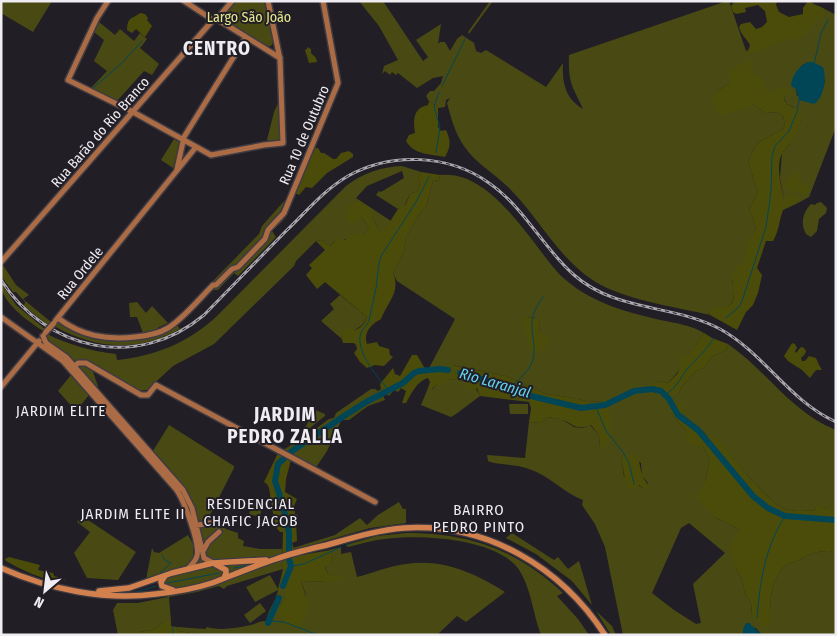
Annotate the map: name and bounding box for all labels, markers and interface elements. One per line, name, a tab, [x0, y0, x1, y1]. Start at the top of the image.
park label: Largo São João	[207, 9, 291, 26]
district label: CENTRO	[183, 37, 251, 60]
street label: Rua Barão do Rio Branco	[48, 74, 153, 191]
street label: Rua 10 de Outubro	[276, 83, 333, 187]
street label: Rua Ordele	[54, 243, 107, 303]
water label: Rio Laranjal	[457, 364, 533, 402]
district label: JARDIM ELITE	[16, 402, 106, 420]
district label: JARDIM PEDRO ZALLA	[227, 403, 343, 448]
district label: RESIDENCIAL CHAFIC JACOB	[203, 495, 299, 530]
district label: BAIRRO PEDRO PINTO	[433, 501, 525, 536]
district label: JARDIM ELITE II	[81, 505, 185, 523]
north arrow	[20, 566, 70, 616]
text: N	[31, 593, 47, 612]

